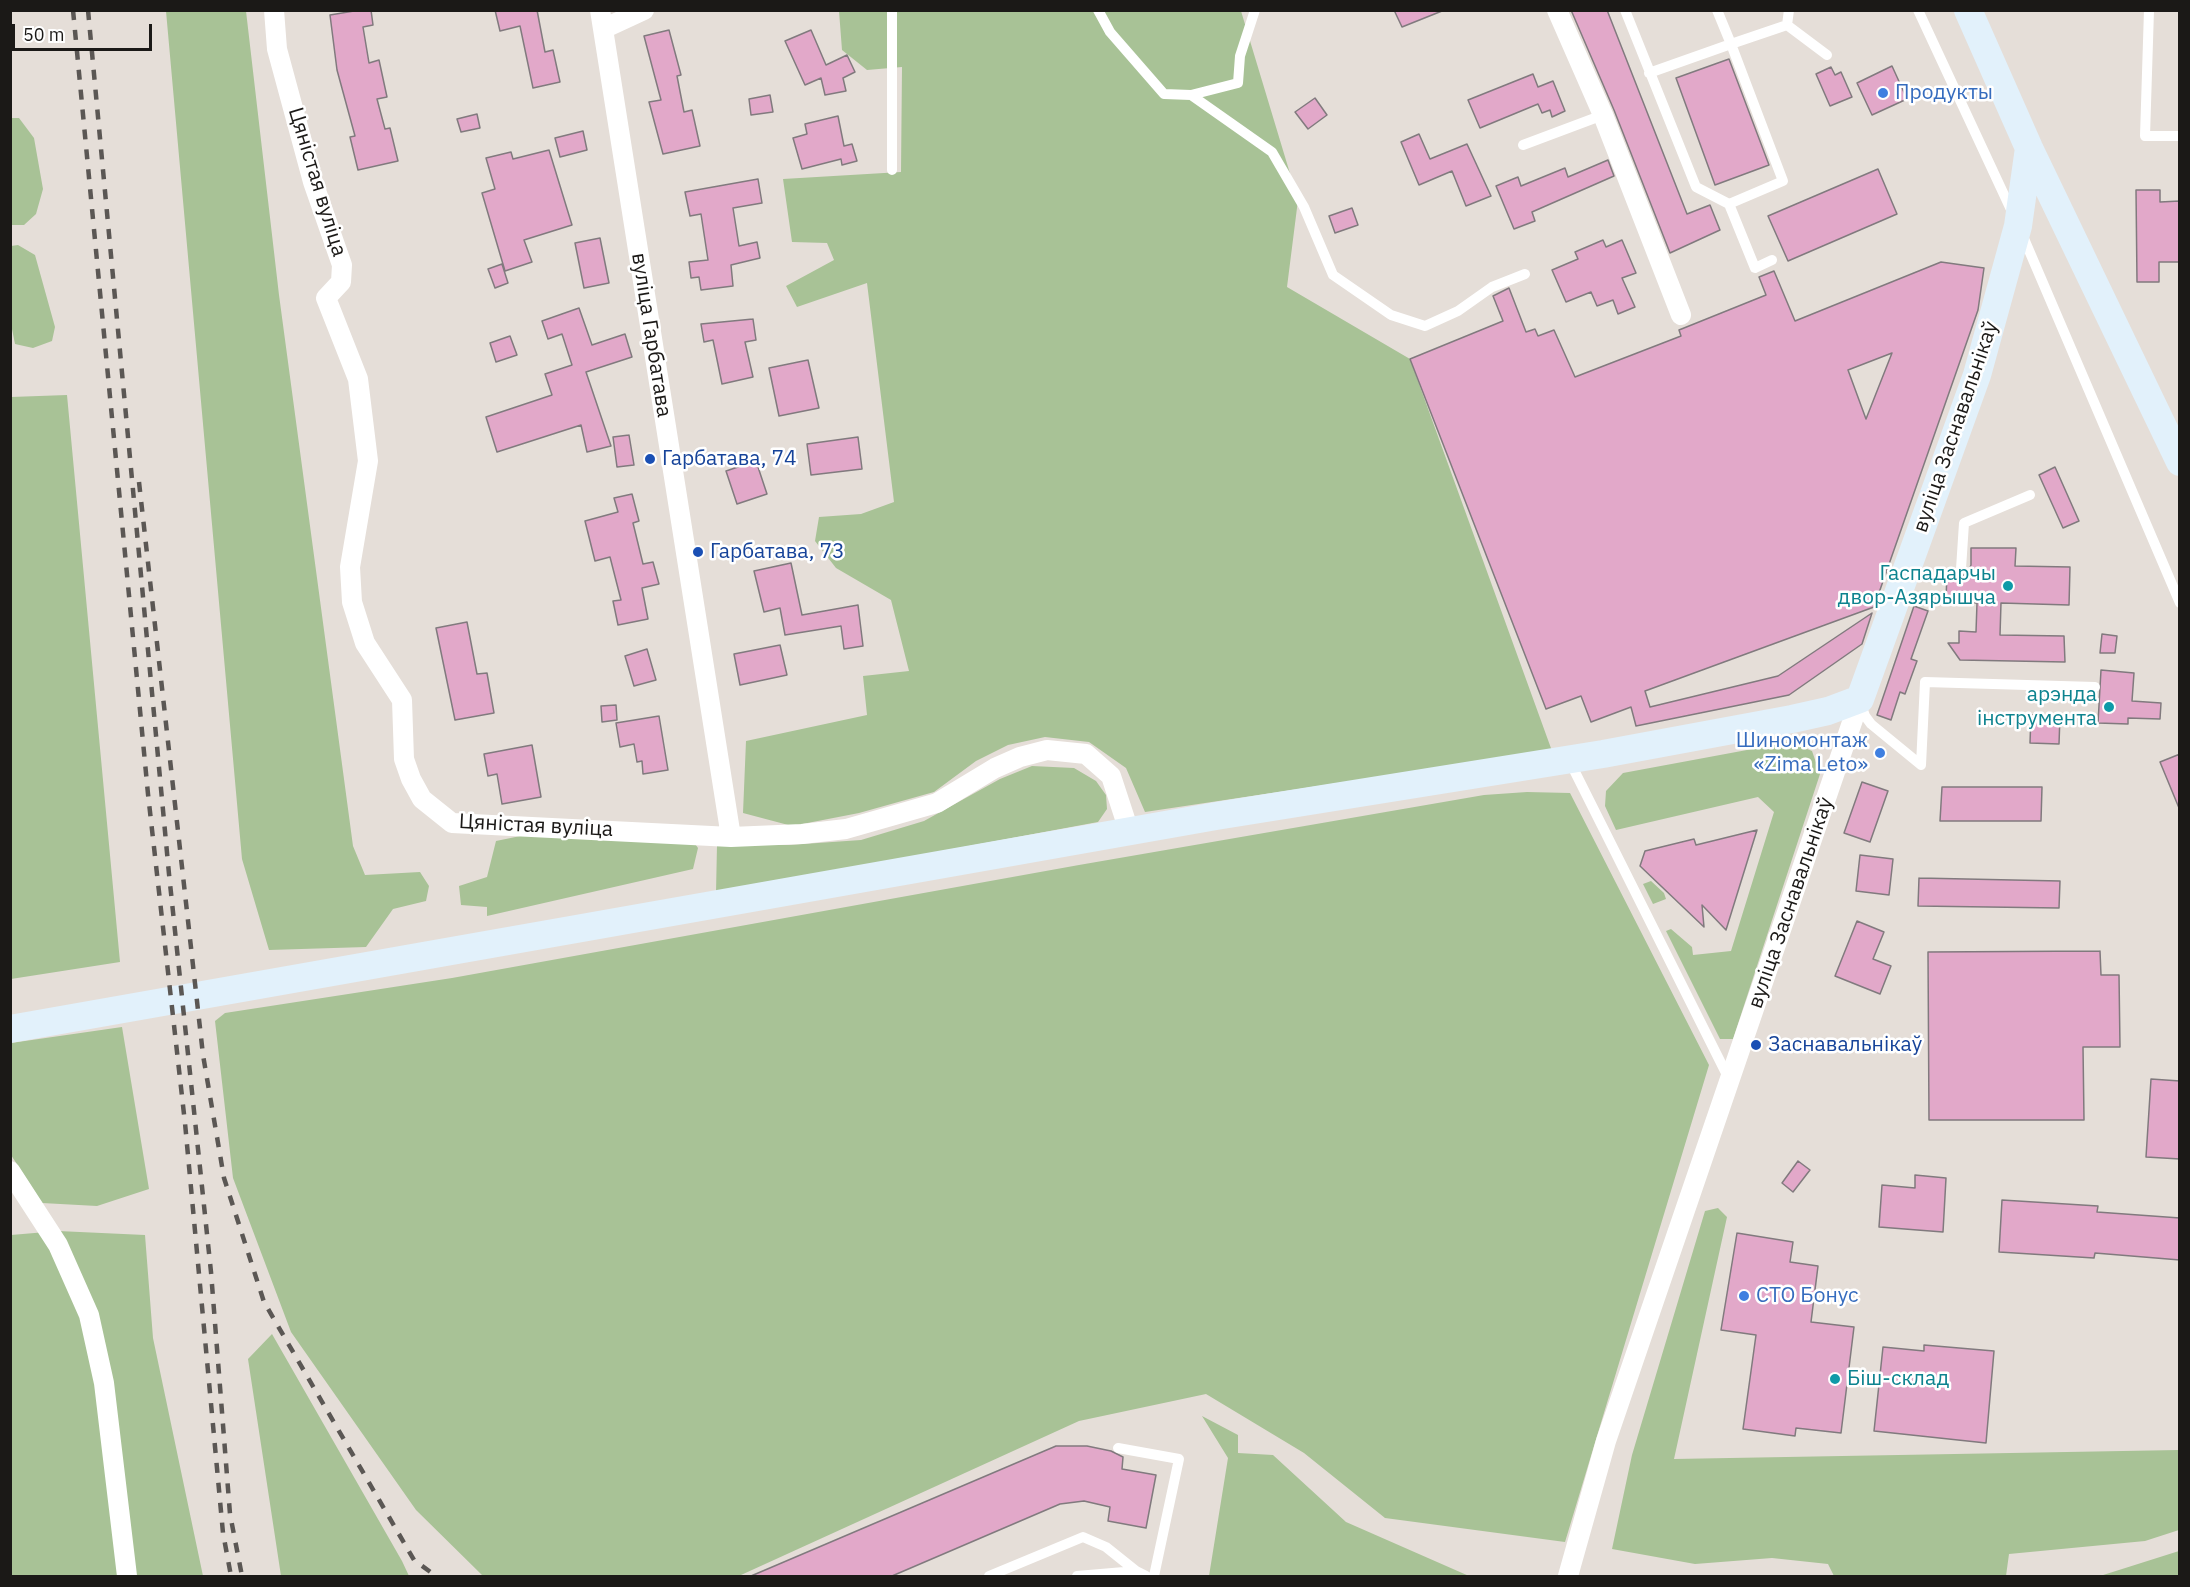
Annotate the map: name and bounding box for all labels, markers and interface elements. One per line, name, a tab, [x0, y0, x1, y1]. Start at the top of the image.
scale bar	[15, 12, 154, 50]
text: 50 m	[23, 23, 65, 46]
place label: Продукты	[1895, 80, 1993, 106]
marker: Продукты	[1876, 86, 1890, 100]
street label: Цяністая вуліца	[282, 104, 352, 260]
street label: вуліца Гарбатава	[626, 251, 676, 419]
street label: вуліца Заснавальнікаў	[1908, 318, 2004, 536]
place label: Гарбатава, 74	[662, 446, 797, 472]
marker: Гарбатава, 74	[643, 452, 657, 466]
place label: Гарбатава, 73	[710, 539, 845, 565]
marker: Гарбатава, 73	[691, 545, 705, 559]
place label: Гаспадарчы двор-Азярышча	[1838, 561, 1996, 611]
marker: Гаспадарчы двор-Азярышча	[2001, 579, 2015, 593]
place label: арэнда інструмента	[1977, 682, 2097, 732]
marker: арэнда інструмента	[2102, 700, 2116, 714]
place label: Шиномонтаж «Zima Leto»	[1736, 728, 1868, 778]
marker: Шиномонтаж «Zima Leto»	[1873, 746, 1887, 760]
street label: вуліца Заснавальнікаў	[1743, 794, 1839, 1012]
street label: Цяністая вуліца	[458, 809, 614, 843]
place label: Заснавальнікаў	[1768, 1032, 1922, 1058]
marker: Заснавальнікаў	[1749, 1038, 1763, 1052]
place label: СТО Бонус	[1756, 1283, 1859, 1309]
marker: СТО Бонус	[1737, 1289, 1751, 1303]
place label: Біш-склад	[1847, 1366, 1949, 1392]
marker: Біш-склад	[1828, 1372, 1842, 1386]

